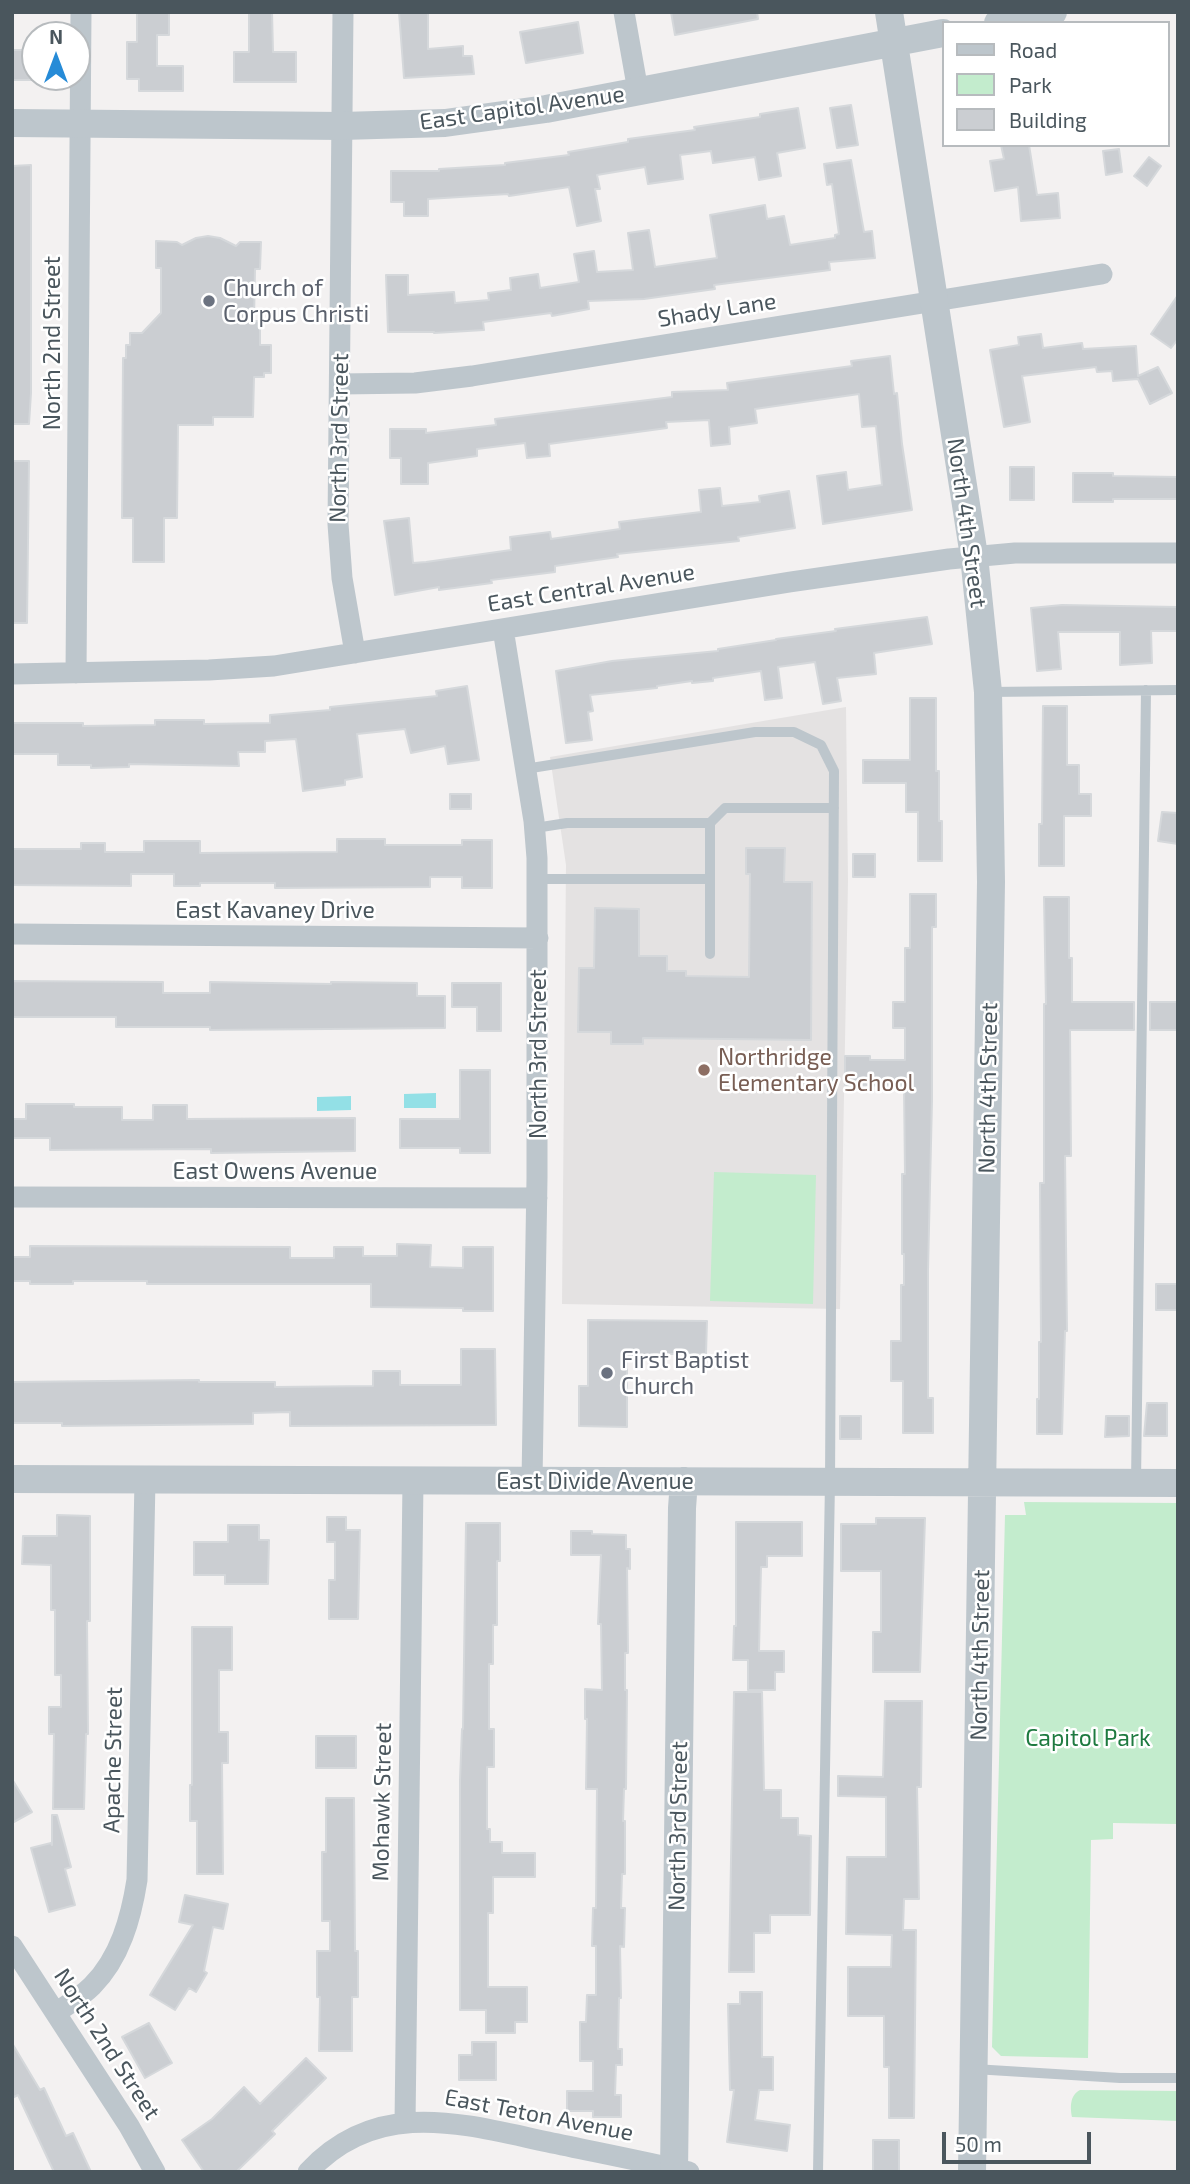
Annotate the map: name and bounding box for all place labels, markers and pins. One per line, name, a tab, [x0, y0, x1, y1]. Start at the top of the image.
place label: Church of Corpus Christi	[223, 274, 369, 328]
marker: Church of Corpus Christi	[201, 293, 217, 309]
place label: Northridge Elementary School	[718, 1043, 914, 1097]
marker: Northridge Elementary School	[696, 1062, 712, 1078]
place label: First Baptist Church	[621, 1346, 749, 1400]
marker: First Baptist Church	[599, 1365, 615, 1381]

